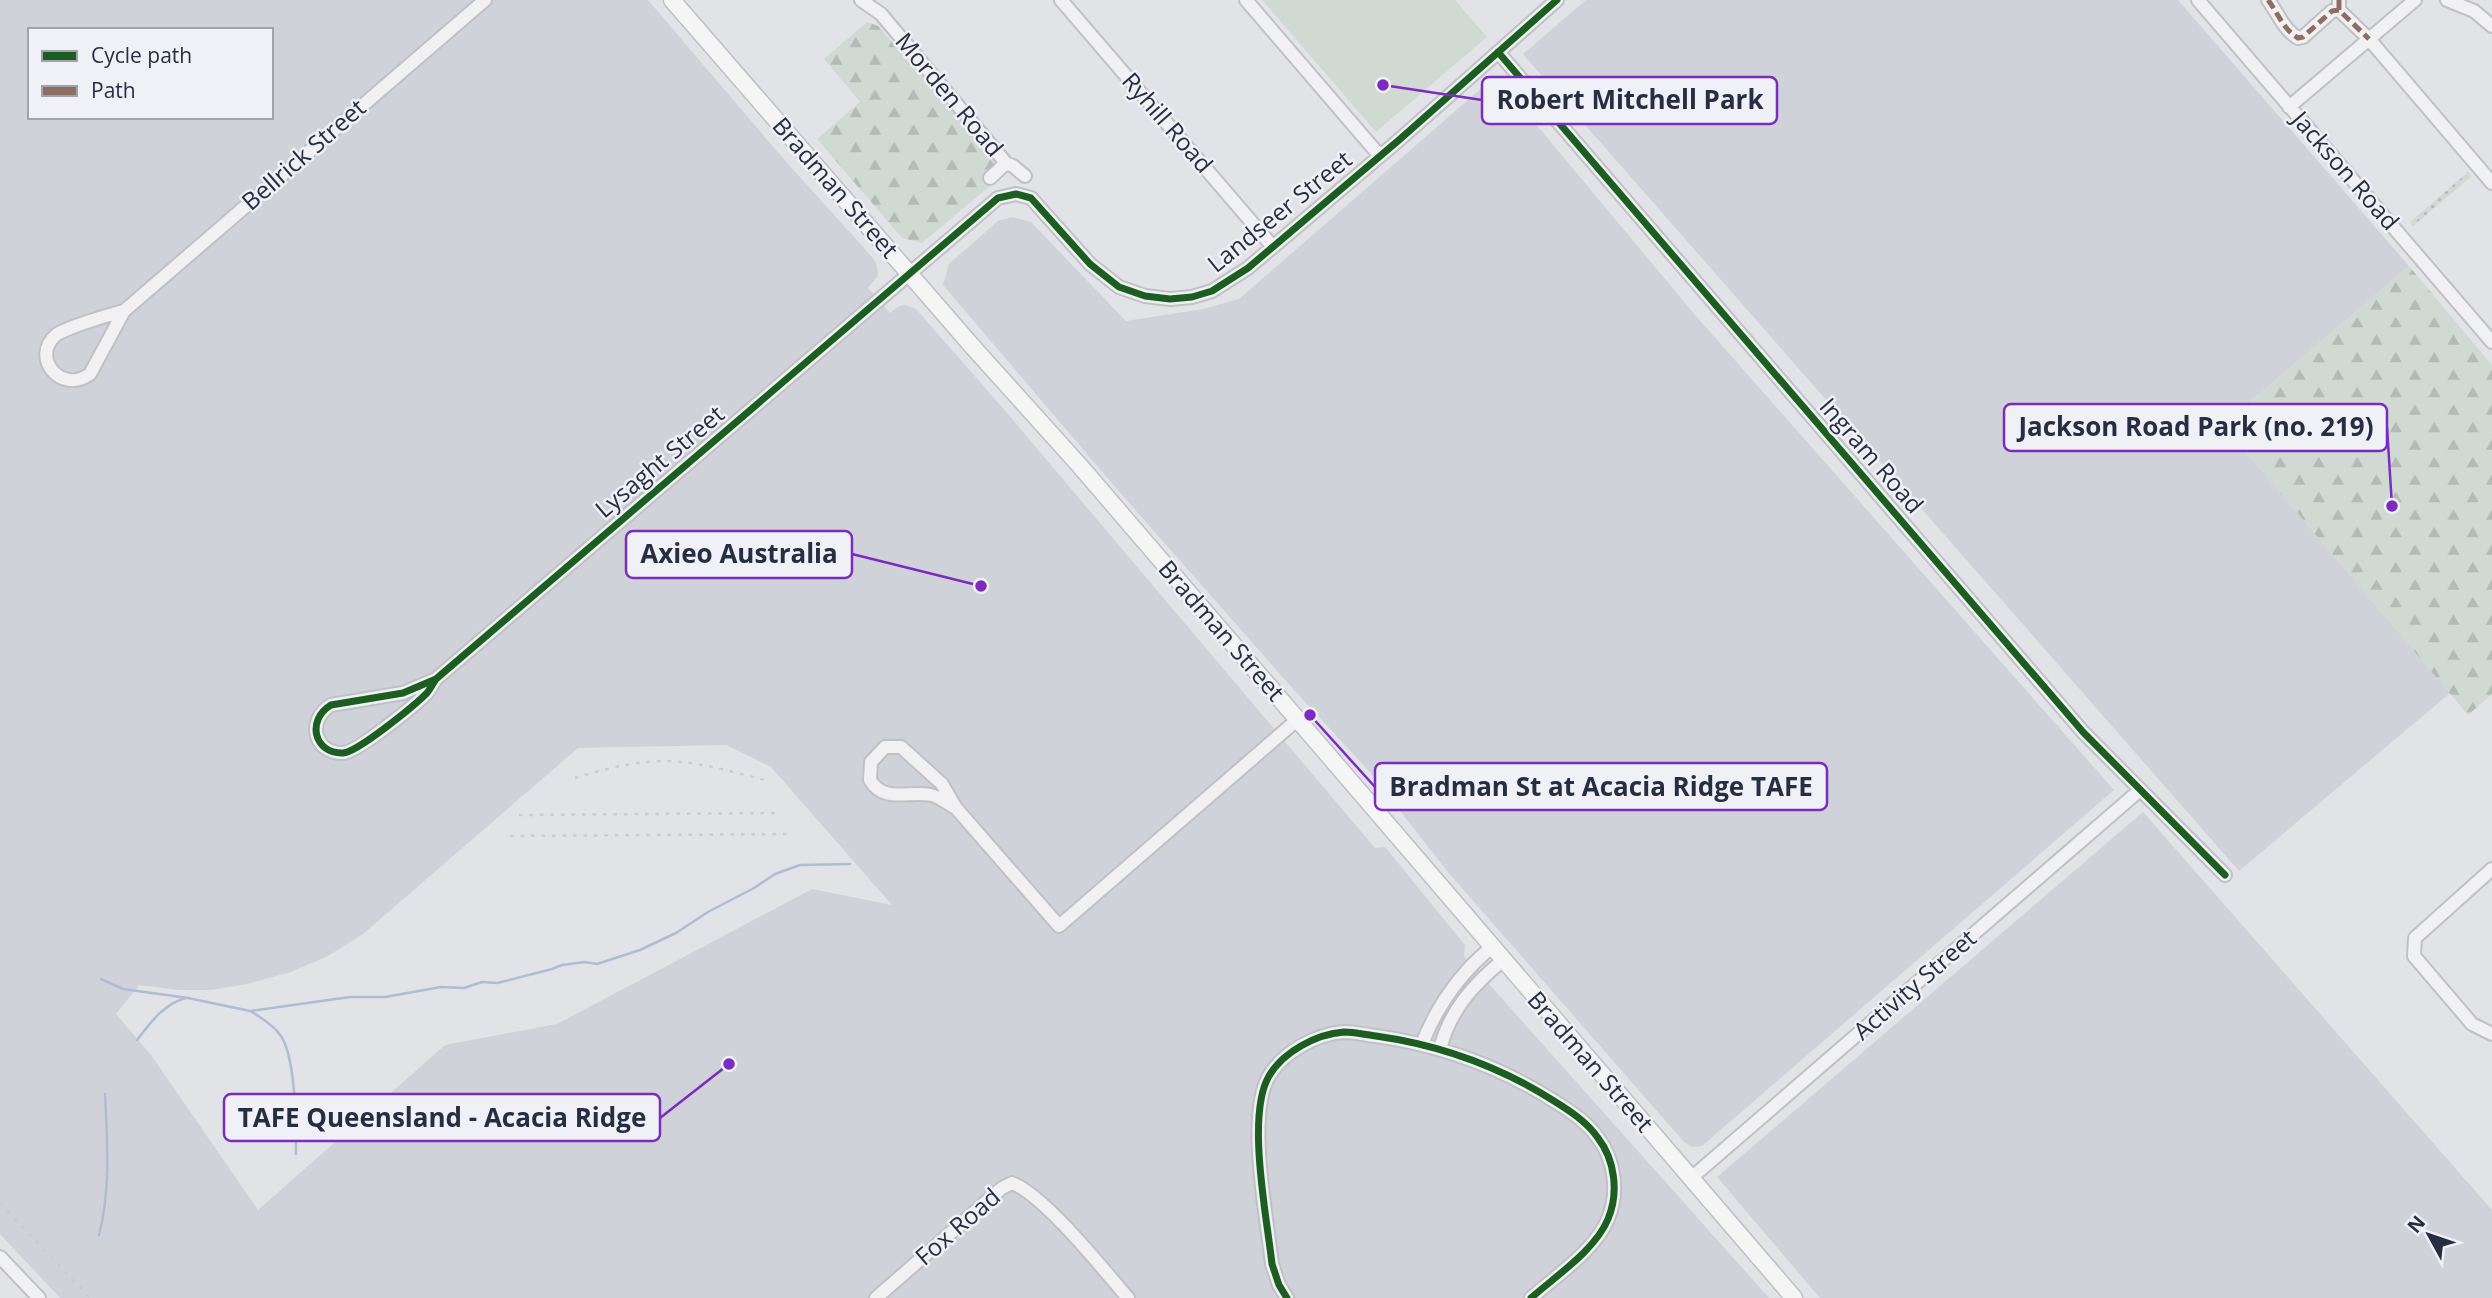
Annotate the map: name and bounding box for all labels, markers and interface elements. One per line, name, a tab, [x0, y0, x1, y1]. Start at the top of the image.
street label: Morden Road	[889, 25, 1012, 163]
legend	[28, 28, 273, 119]
text: Cycle path	[91, 41, 192, 69]
street label: Ryhill Road	[1115, 65, 1221, 179]
text: Path	[91, 76, 136, 104]
callout: Robert Mitchell Park	[1482, 77, 1777, 124]
text: Robert Mitchell Park	[1496, 81, 1764, 117]
street label: Bellrick Street	[234, 91, 372, 217]
street label: Jackson Road	[2284, 102, 2407, 237]
street label: Bradman Street	[766, 109, 907, 265]
street label: Landseer Street	[1200, 142, 1358, 279]
street label: Ingram Road	[1813, 390, 1932, 520]
street label: Lysaght Street	[588, 397, 731, 525]
callout: Jackson Road Park (no. 219)	[2004, 404, 2387, 451]
text: Jackson Road Park (no. 219)	[2016, 408, 2374, 444]
callout: Axieo Australia	[626, 531, 852, 578]
text: Axieo Australia	[640, 535, 838, 571]
street label: Bradman Street	[1152, 552, 1293, 708]
callout: Bradman St at Acacia Ridge TAFE	[1375, 763, 1827, 810]
text: Bradman St at Acacia Ridge TAFE	[1389, 768, 1813, 804]
street label: Activity Street	[1845, 921, 1983, 1047]
street label: Bradman Street	[1521, 983, 1662, 1139]
callout: TAFE Queensland - Acacia Ridge	[224, 1094, 660, 1141]
text: TAFE Queensland - Acacia Ridge	[238, 1099, 646, 1135]
street label: Fox Road	[907, 1180, 1007, 1272]
north arrow	[2394, 1200, 2464, 1270]
text: N	[2401, 1210, 2431, 1238]

